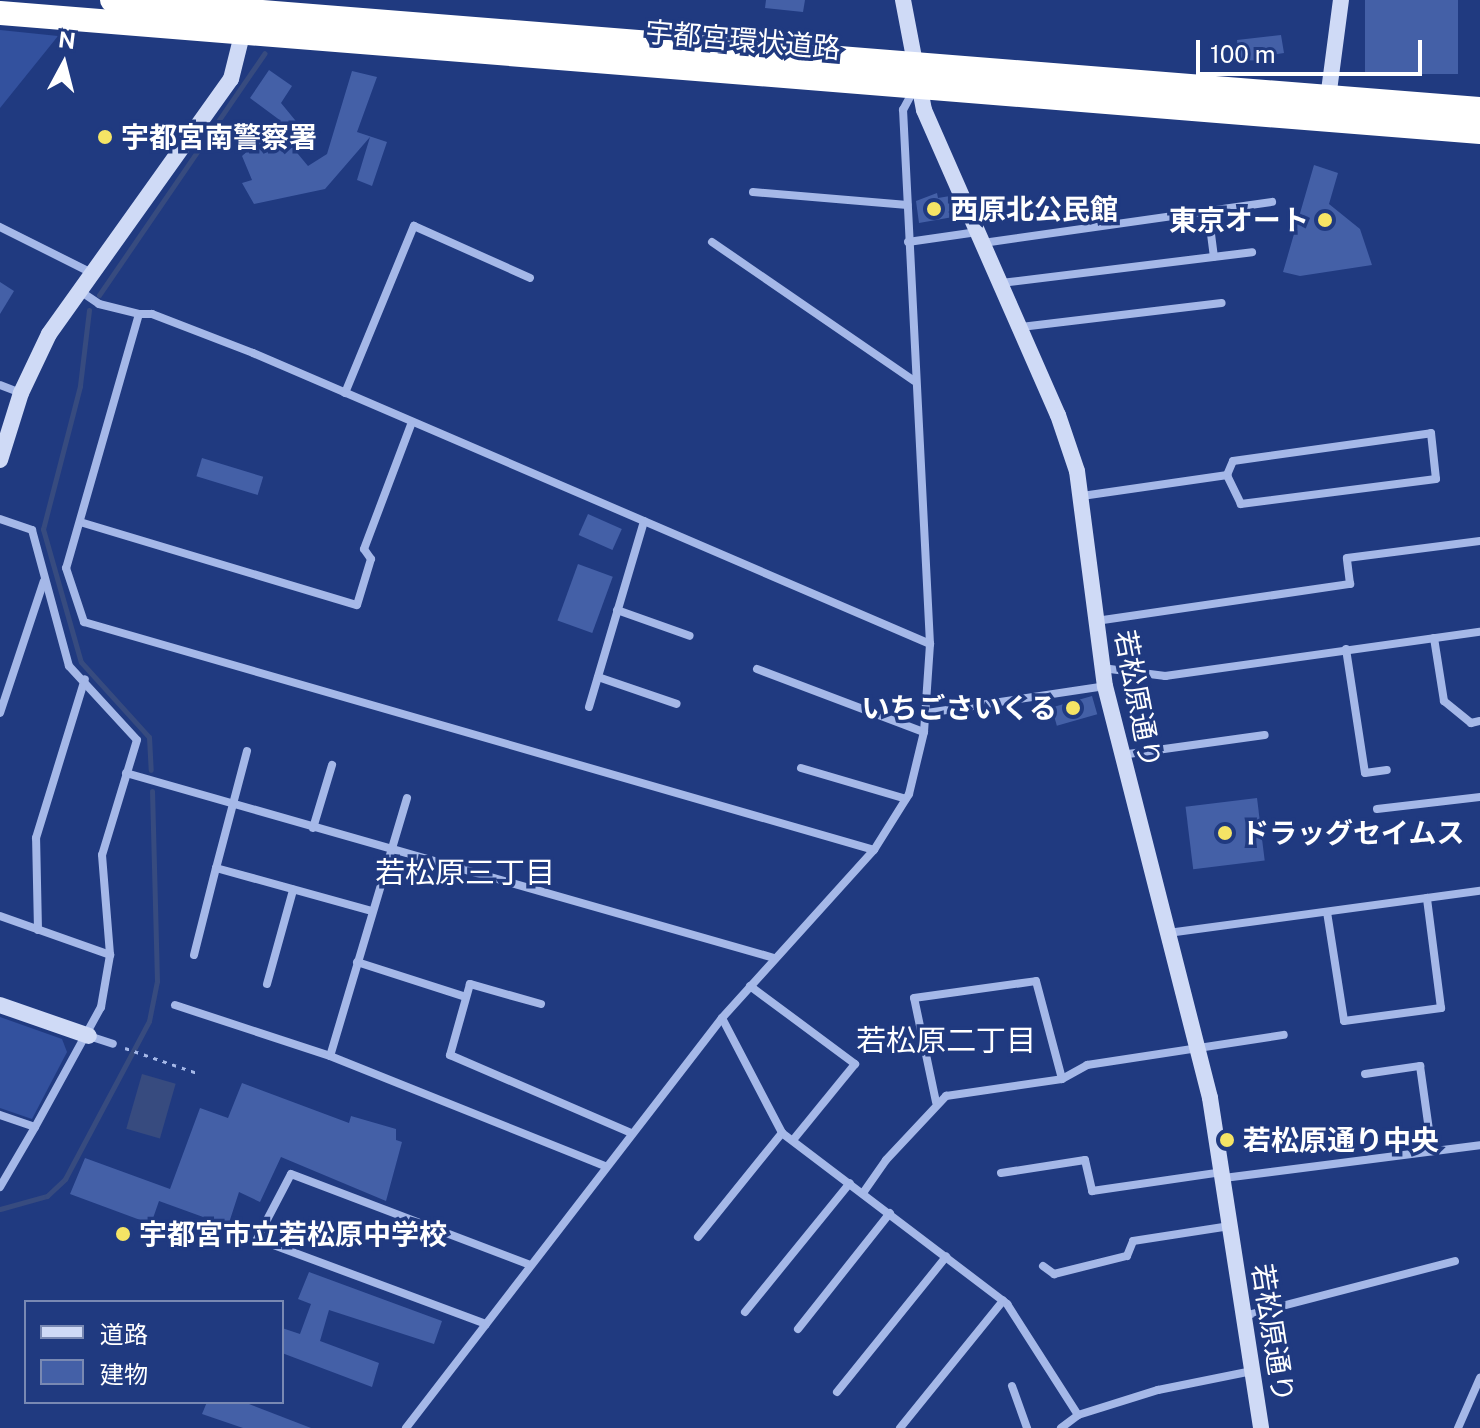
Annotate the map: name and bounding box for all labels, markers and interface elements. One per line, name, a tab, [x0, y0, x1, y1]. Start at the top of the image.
street label: 宇都宮環状道路	[644, 15, 842, 65]
north arrow	[24, 24, 104, 104]
scale bar	[1200, 24, 1426, 74]
text: N	[57, 26, 77, 54]
text: 100 m	[1210, 40, 1276, 68]
place label: 宇都宮南警察署	[121, 120, 317, 154]
marker: 宇都宮南警察署	[96, 128, 114, 146]
place label: 西原北公民館	[950, 192, 1118, 226]
marker: 西原北公民館	[925, 200, 943, 218]
place label: 東京オート	[1169, 203, 1309, 237]
marker: 東京オート	[1316, 211, 1334, 229]
street label: 若松原通り	[1108, 627, 1168, 771]
place label: いちごさいくる	[861, 691, 1057, 725]
marker: いちごさいくる	[1064, 699, 1082, 717]
place label: ドラッグセイムス	[1241, 816, 1465, 850]
marker: ドラッグセイムス	[1216, 824, 1234, 842]
district label: 若松原三丁目	[375, 854, 555, 890]
district label: 若松原二丁目	[856, 1022, 1036, 1058]
place label: 若松原通り中央	[1243, 1123, 1439, 1157]
marker: 若松原通り中央	[1218, 1131, 1236, 1149]
place label: 宇都宮市立若松原中学校	[139, 1217, 447, 1251]
marker: 宇都宮市立若松原中学校	[114, 1225, 132, 1243]
street label: 若松原通り	[1245, 1261, 1301, 1405]
legend	[24, 1300, 284, 1404]
text: 道路	[100, 1320, 148, 1348]
text: 建物	[100, 1360, 148, 1388]

